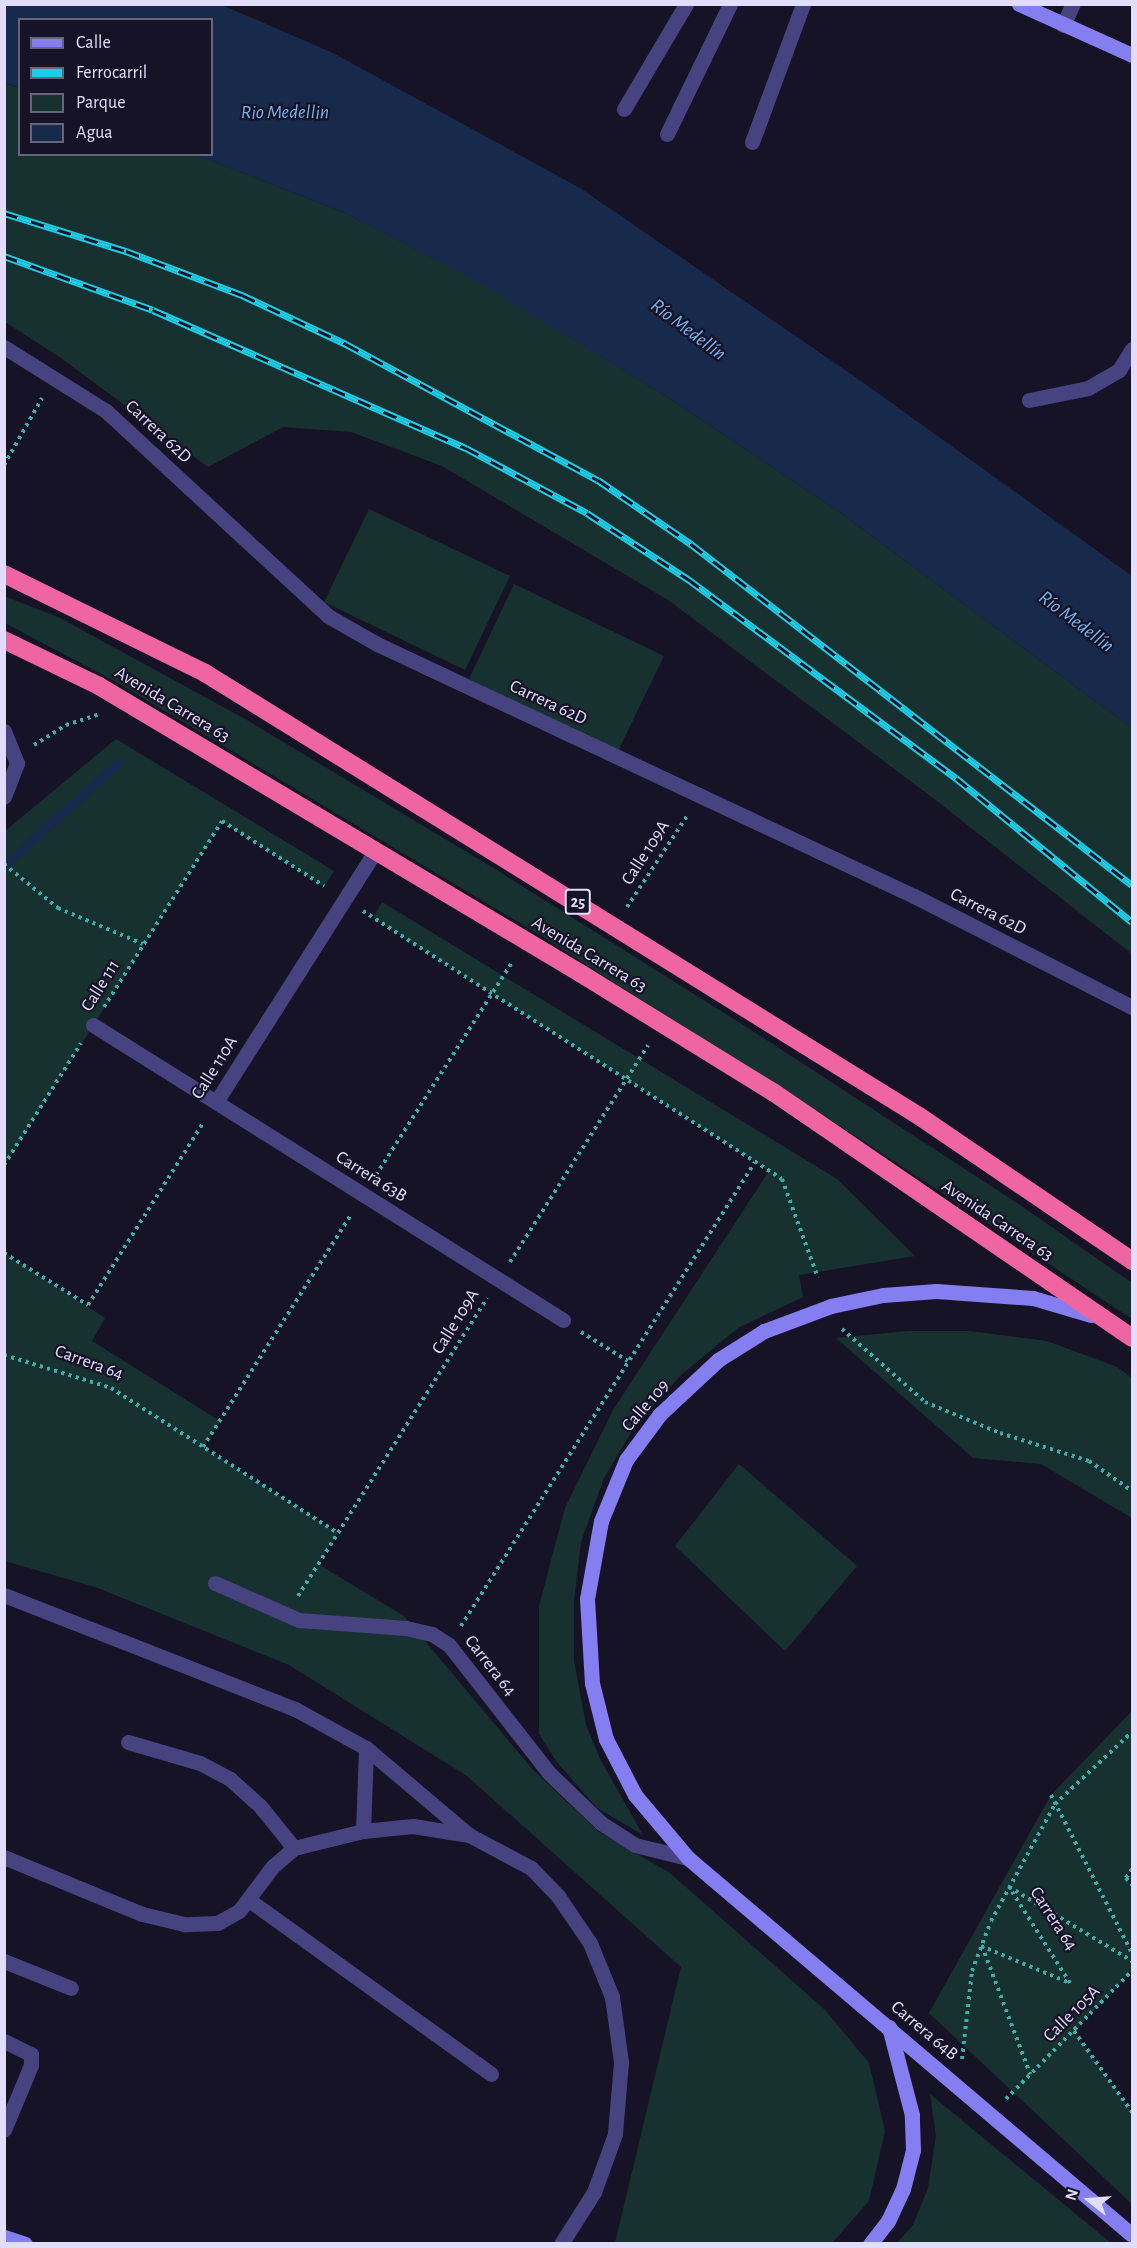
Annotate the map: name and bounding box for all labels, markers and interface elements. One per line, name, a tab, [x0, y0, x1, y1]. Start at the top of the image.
legend	[18, 18, 213, 156]
text: Calle	[76, 34, 111, 52]
text: Ferrocarril	[76, 64, 147, 82]
text: Parque	[76, 94, 125, 112]
water label: Rio Medellin	[241, 100, 329, 124]
text: Agua	[76, 124, 113, 142]
water label: Río Medellín	[646, 294, 730, 366]
street label: Carrera 62D	[120, 396, 196, 468]
water label: Río Medellín	[1034, 586, 1118, 658]
street label: Avenida Carrera 63	[111, 662, 233, 748]
street label: Carrera 62D	[506, 676, 590, 730]
street label: Calle 109A	[617, 817, 675, 889]
street label: Carrera 62D	[946, 884, 1030, 940]
road number: 25	[564, 889, 592, 915]
street label: Avenida Carrera 63	[528, 912, 650, 998]
street label: Calle 111	[77, 956, 125, 1016]
street label: Calle 110A	[187, 1033, 243, 1103]
street label: Carrera 63B	[331, 1147, 411, 1207]
street label: Avenida Carrera 63	[937, 1176, 1057, 1266]
street label: Calle 109A	[428, 1286, 484, 1358]
street label: Carrera 64	[52, 1341, 126, 1385]
street label: Calle 109	[618, 1376, 674, 1436]
street label: Carrera 64	[459, 1631, 521, 1701]
street label: Carrera 64	[1024, 1883, 1082, 1955]
street label: Calle 105A	[1039, 1981, 1105, 2047]
street label: Carrera 64B	[886, 1997, 962, 2065]
north arrow	[1059, 2170, 1119, 2230]
text: N	[1063, 2187, 1081, 2202]

